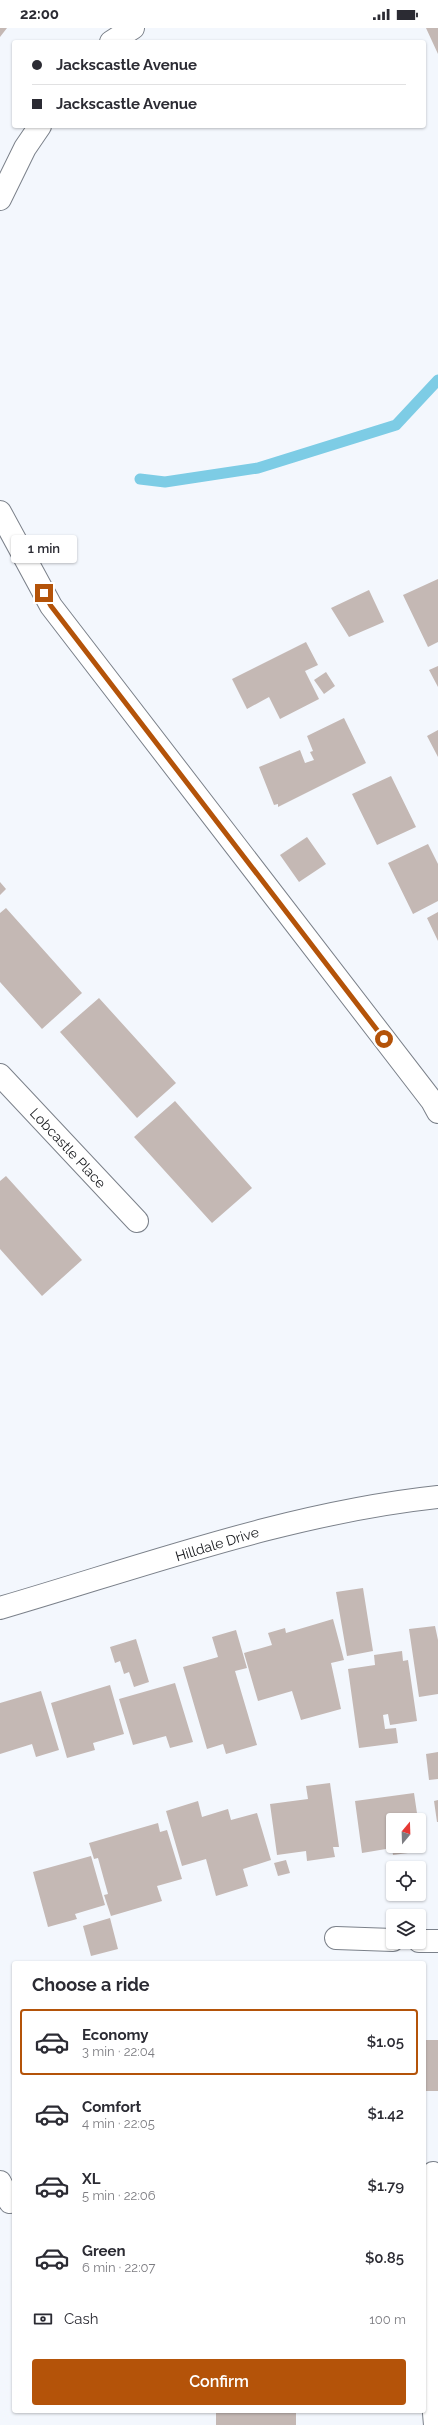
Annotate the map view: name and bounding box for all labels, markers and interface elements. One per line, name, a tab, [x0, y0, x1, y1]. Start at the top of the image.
text: 22:00	[20, 5, 59, 23]
text: Jackscastle Avenue	[56, 56, 197, 74]
text: Jackscastle Avenue	[56, 95, 197, 113]
callout: 1 min	[11, 535, 77, 563]
text: 1 min	[28, 541, 60, 556]
route end	[35, 584, 53, 602]
route start	[375, 1030, 393, 1048]
street label: Lobcastle Place	[27, 1105, 109, 1191]
street label: Hilldale Drive	[173, 1524, 261, 1564]
north arrow	[386, 1813, 426, 1853]
map controls	[386, 1813, 426, 1949]
button: locate	[386, 1861, 426, 1901]
button: layers	[386, 1909, 426, 1949]
text: Choose a ride	[32, 1974, 150, 1995]
icon: car	[34, 2024, 70, 2060]
text: Economy	[82, 2026, 149, 2044]
text: $1.05	[367, 2033, 404, 2051]
text: 3 min · 22:04	[82, 2044, 155, 2059]
icon: car	[34, 2096, 70, 2132]
text: Comfort	[82, 2098, 141, 2116]
text: $1.42	[368, 2105, 404, 2123]
text: 4 min · 22:05	[82, 2116, 155, 2131]
icon: car	[34, 2168, 70, 2204]
text: XL	[82, 2170, 100, 2188]
text: $1.79	[368, 2177, 404, 2195]
text: 5 min · 22:06	[82, 2188, 156, 2203]
icon: car	[34, 2240, 70, 2276]
text: Green	[82, 2242, 126, 2260]
text: $0.85	[365, 2249, 404, 2267]
text: 6 min · 22:07	[82, 2260, 155, 2275]
icon: cash	[32, 2308, 54, 2330]
text: Cash	[64, 2310, 98, 2328]
text: 100 m	[369, 2312, 406, 2327]
button: Confirm	[32, 2359, 406, 2405]

